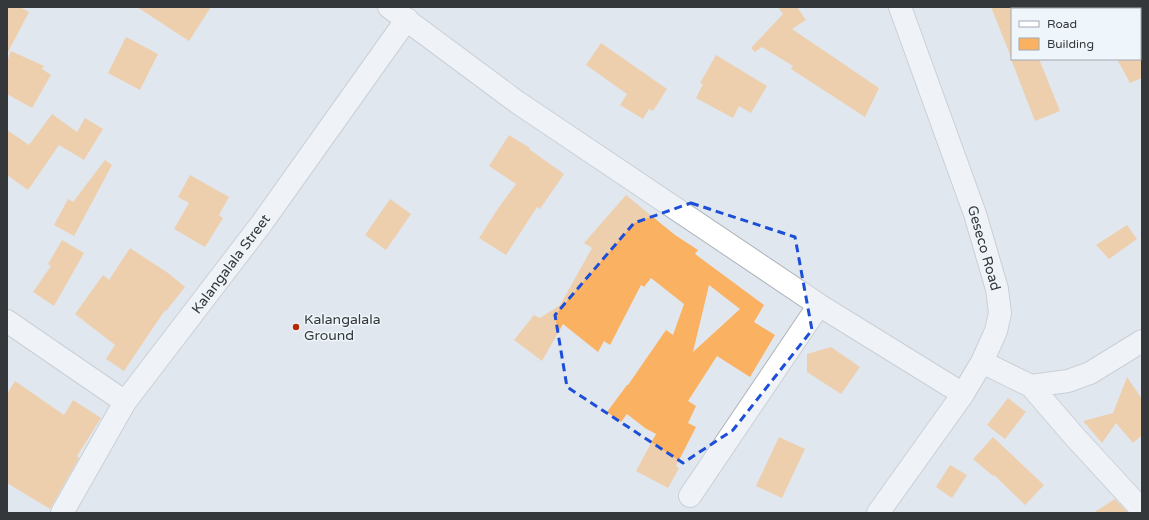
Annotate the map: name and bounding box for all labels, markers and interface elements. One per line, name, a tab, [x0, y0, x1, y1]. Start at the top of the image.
legend	[1011, 8, 1141, 60]
text: Road	[1047, 17, 1077, 31]
text: Building	[1047, 37, 1094, 51]
street label: Geseco Road	[964, 203, 1004, 293]
street label: Kalangalala Street	[188, 210, 274, 317]
place label: Kalangalala Ground	[304, 311, 381, 344]
marker: Kalangalala Ground	[291, 322, 301, 332]

